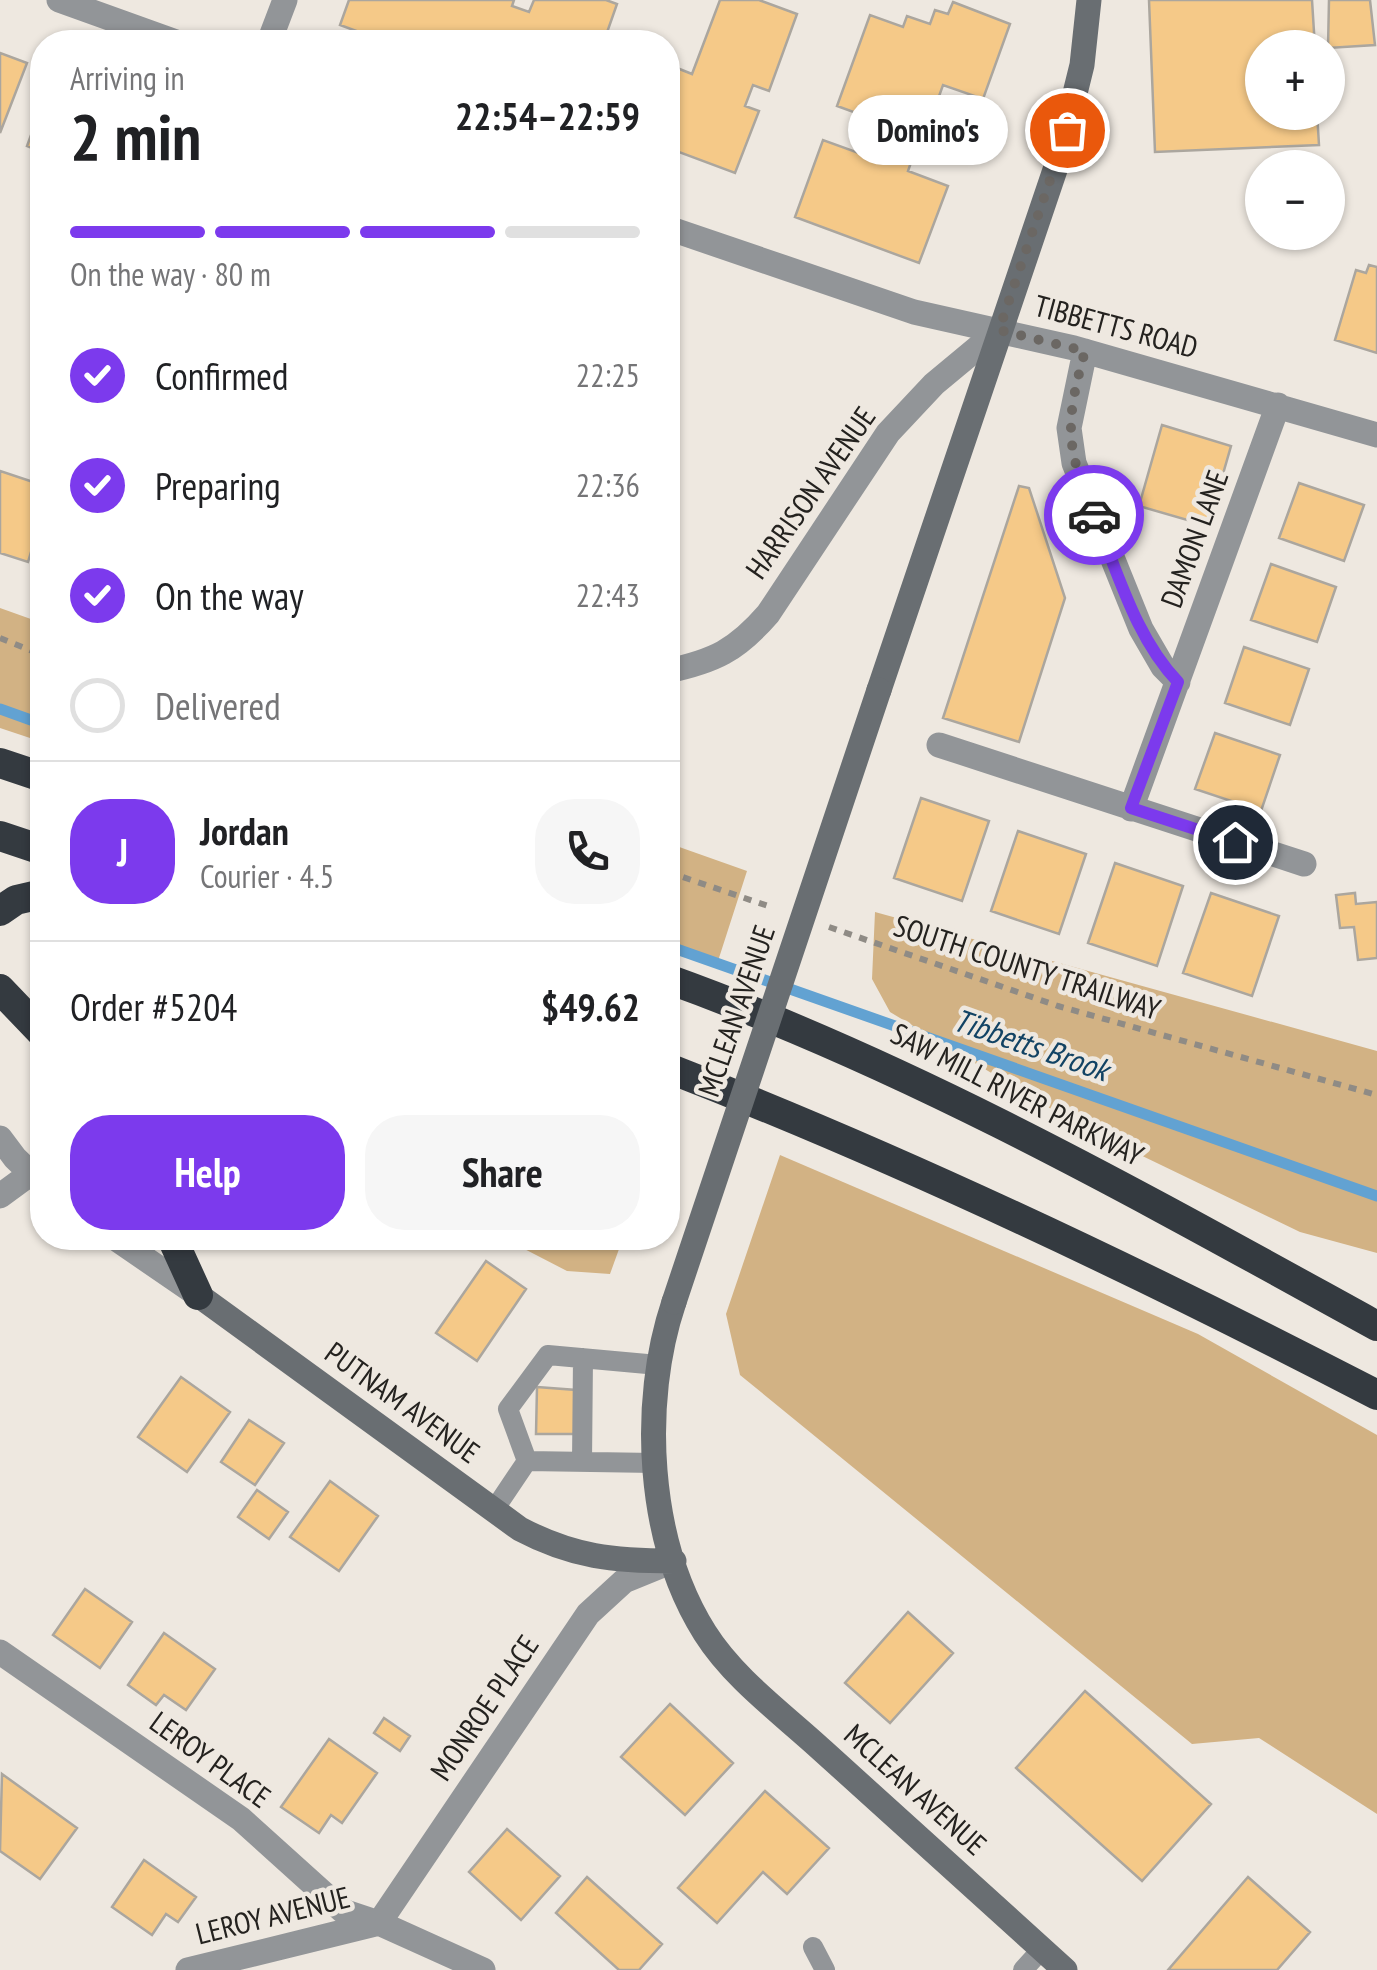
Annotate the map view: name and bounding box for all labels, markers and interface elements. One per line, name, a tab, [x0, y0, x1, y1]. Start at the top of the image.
map controls	[1245, 30, 1345, 250]
button: +	[1245, 30, 1345, 130]
text: Arriving in	[70, 57, 185, 99]
pin	[1025, 88, 1110, 173]
text: 22:54–22:59	[455, 91, 640, 140]
text: 2 min	[70, 94, 201, 178]
callout: Domino's	[847, 95, 1007, 165]
icon: bag	[1040, 103, 1095, 158]
text: Domino's	[877, 109, 979, 151]
button: −	[1245, 150, 1345, 250]
text: On the way · 80 m	[70, 253, 271, 295]
street label: TIBBETTS ROAD	[1030, 285, 1202, 366]
icon: check	[70, 348, 125, 403]
text: Confirmed	[155, 351, 288, 400]
text: 22:25	[576, 354, 640, 396]
street label: HARRISON AVENUE	[736, 398, 884, 586]
icon: check	[70, 458, 125, 513]
text: Preparing	[155, 461, 281, 510]
text: 22:36	[576, 464, 640, 506]
courier	[1044, 465, 1144, 565]
street label: DAMON LANE	[1151, 465, 1236, 612]
icon: car	[1067, 488, 1122, 543]
icon: check	[70, 568, 125, 623]
text: On the way	[155, 571, 303, 620]
text: 22:43	[576, 574, 640, 616]
text: Delivered	[155, 681, 281, 730]
button: phone	[535, 799, 640, 904]
pin	[1193, 800, 1278, 885]
text: Jordan	[200, 806, 289, 855]
icon: home	[1208, 815, 1263, 870]
text: J	[117, 827, 128, 876]
text: Courier · 4.5	[200, 855, 334, 897]
street label: SOUTH COUNTY TRAILWAY	[889, 905, 1166, 1028]
street label: MCLEAN AVENUE	[688, 920, 783, 1101]
text: Order #5204	[70, 982, 237, 1031]
text: $49.62	[541, 982, 640, 1031]
water label: Tibbetts Brook	[948, 998, 1118, 1091]
street label: SAW MILL RIVER PARKWAY	[885, 1013, 1151, 1174]
button: Help	[70, 1115, 345, 1230]
button: Share	[365, 1115, 640, 1230]
street label: PUTNAM AVENUE	[318, 1333, 488, 1471]
street label: MONROE PLACE	[421, 1627, 547, 1787]
street label: LEROY PLACE	[143, 1702, 279, 1816]
street label: MCLEAN AVENUE	[837, 1715, 995, 1863]
street label: LEROY AVENUE	[192, 1877, 354, 1952]

